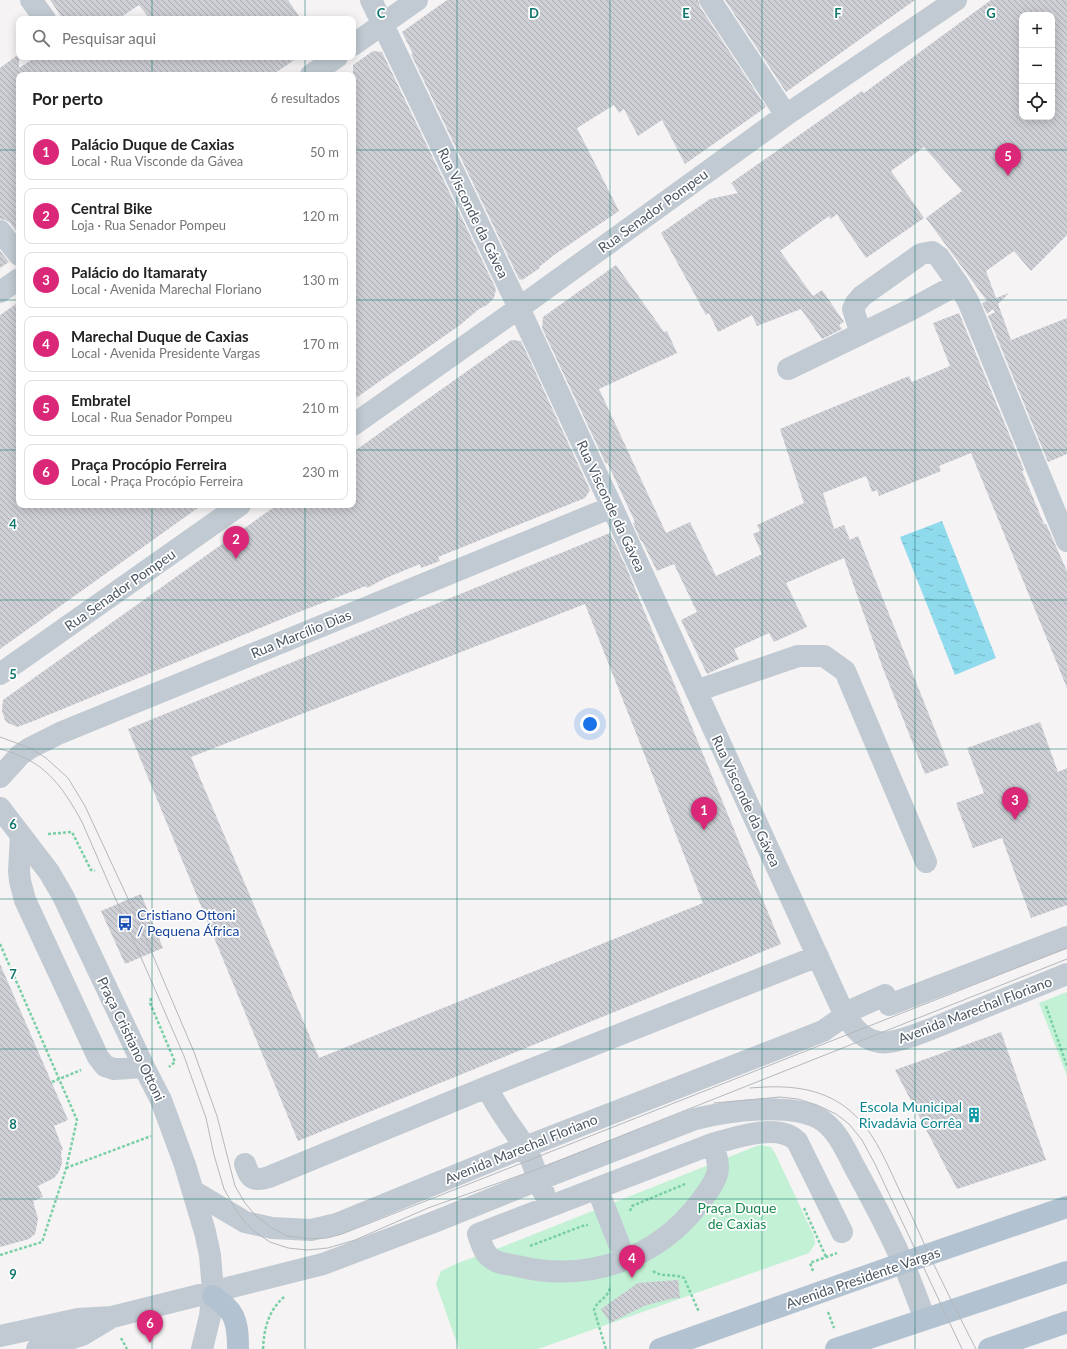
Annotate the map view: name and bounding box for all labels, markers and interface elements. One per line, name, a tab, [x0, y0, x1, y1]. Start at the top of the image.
text: C	[377, 5, 386, 21]
text: D	[529, 5, 539, 21]
text: E	[682, 5, 690, 21]
text: F	[834, 5, 842, 21]
text: G	[986, 5, 996, 21]
map controls	[1019, 12, 1055, 120]
button: +	[1019, 12, 1055, 48]
search box	[16, 16, 356, 60]
icon: search	[30, 27, 52, 49]
text: Pesquisar aqui	[62, 29, 156, 47]
button: −	[1019, 48, 1055, 84]
button: locate	[1019, 84, 1055, 120]
text: Por perto	[32, 88, 103, 109]
text: 6 resultados	[270, 90, 340, 106]
text: Palácio Duque de Caxias	[71, 135, 234, 153]
pin: 5	[995, 143, 1021, 176]
text: 1	[42, 144, 50, 160]
text: 50 m	[310, 144, 339, 160]
street label: Rua Visconde da Gávea	[434, 145, 512, 281]
text: Local · Rua Visconde da Gávea	[71, 153, 243, 169]
street label: Rua Senador Pompeu	[595, 165, 711, 256]
text: Central Bike	[71, 199, 152, 217]
text: 2	[42, 208, 50, 224]
text: 120 m	[302, 208, 339, 224]
text: Loja · Rua Senador Pompeu	[71, 217, 226, 233]
text: Palácio do Itamaraty	[71, 263, 207, 281]
text: 3	[42, 272, 50, 288]
text: 130 m	[302, 272, 339, 288]
text: Local · Avenida Marechal Floriano	[71, 281, 262, 297]
text: Marechal Duque de Caxias	[71, 327, 249, 345]
text: 4	[42, 336, 50, 352]
text: 170 m	[302, 336, 339, 352]
text: Local · Avenida Presidente Vargas	[71, 345, 260, 361]
text: Embratel	[71, 391, 131, 409]
text: 5	[42, 400, 50, 416]
text: 210 m	[302, 400, 339, 416]
text: Local · Rua Senador Pompeu	[71, 409, 232, 425]
street label: Rua Visconde da Gávea	[574, 437, 649, 574]
text: Praça Procópio Ferreira	[71, 455, 227, 473]
text: 6	[42, 464, 50, 480]
text: 230 m	[302, 464, 339, 480]
text: Local · Praça Procópio Ferreira	[71, 473, 243, 489]
text: 4	[9, 516, 17, 532]
pin: 2	[223, 526, 249, 559]
street label: Rua Senador Pompeu	[61, 545, 178, 634]
street label: Rua Marcílio Dias	[248, 606, 353, 661]
text: 5	[9, 666, 17, 682]
your location	[580, 714, 600, 734]
street label: Rua Visconde da Gávea	[709, 732, 784, 869]
pin: 3	[1002, 787, 1028, 820]
pin: 1	[691, 797, 717, 830]
text: 6	[9, 816, 17, 832]
place label: Cristiano Ottoni / Pequena África	[137, 906, 239, 939]
bus stop icon: Cristiano Ottoni / Pequena África	[116, 914, 134, 932]
text: 7	[9, 966, 17, 982]
street label: Avenida Marechal Floriano	[896, 972, 1054, 1047]
street label: Praça Cristiano Ottoni	[94, 974, 169, 1104]
place label: Escola Municipal Rivadávia Corrêa	[859, 1098, 962, 1131]
building icon: Escola Municipal Rivadávia Corrêa	[965, 1106, 983, 1124]
street label: Avenida Marechal Floriano	[442, 1110, 600, 1187]
text: 8	[9, 1116, 17, 1132]
park label: Praça Duque de Caxias	[698, 1199, 776, 1232]
street label: Avenida Presidente Vargas	[784, 1243, 942, 1312]
pin: 4	[619, 1245, 645, 1278]
text: 9	[9, 1266, 17, 1282]
pin: 6	[137, 1310, 163, 1343]

